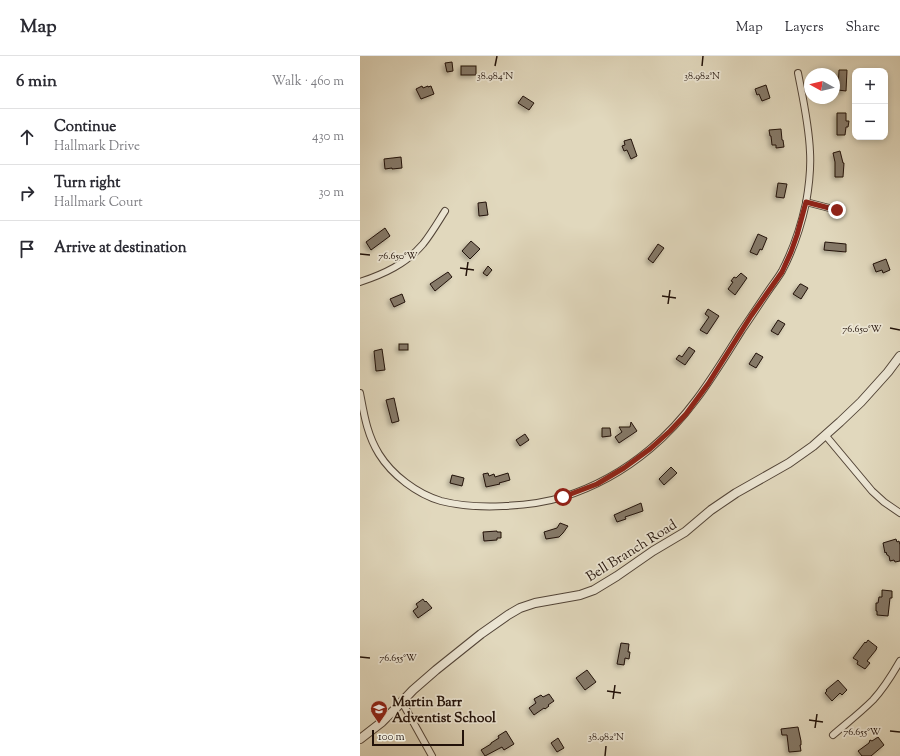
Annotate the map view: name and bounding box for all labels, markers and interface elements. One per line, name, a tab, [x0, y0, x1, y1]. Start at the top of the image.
text: Map	[20, 14, 57, 41]
text: Map	[736, 18, 763, 38]
text: Layers	[785, 18, 823, 38]
text: Share	[845, 18, 880, 38]
north arrow	[804, 68, 840, 104]
map controls	[852, 68, 888, 140]
button: +	[852, 68, 888, 104]
text: 38.984°N	[477, 69, 513, 84]
text: 38.982°N	[684, 69, 720, 84]
text: 6 min	[16, 70, 57, 94]
text: Walk · 460 m	[271, 73, 344, 91]
button: −	[852, 104, 888, 140]
text: Continue	[54, 117, 116, 138]
icon: ahead	[16, 126, 38, 148]
text: 430 m	[312, 128, 344, 146]
text: Hallmark Drive	[54, 138, 140, 156]
text: Turn right	[54, 173, 120, 194]
icon: right	[16, 182, 38, 204]
text: 30 m	[318, 184, 344, 202]
text: Hallmark Court	[54, 194, 143, 212]
route end	[828, 201, 846, 219]
icon: arrive	[16, 238, 38, 260]
text: Arrive at destination	[54, 238, 187, 259]
text: 76.650°W	[378, 249, 418, 264]
text: 76.650°W	[842, 322, 882, 337]
route start	[554, 488, 572, 506]
street label: Bell Branch Road	[583, 516, 681, 588]
text: 76.655°W	[379, 651, 417, 666]
place label: Martin Barr Adventist School	[392, 693, 496, 729]
school or university icon: Martin Barr Adventist School	[369, 699, 389, 724]
text: 76.655°W	[843, 725, 881, 740]
scale bar	[372, 728, 464, 747]
text: 100 m	[378, 729, 405, 745]
text: 38.982°N	[588, 730, 624, 745]

